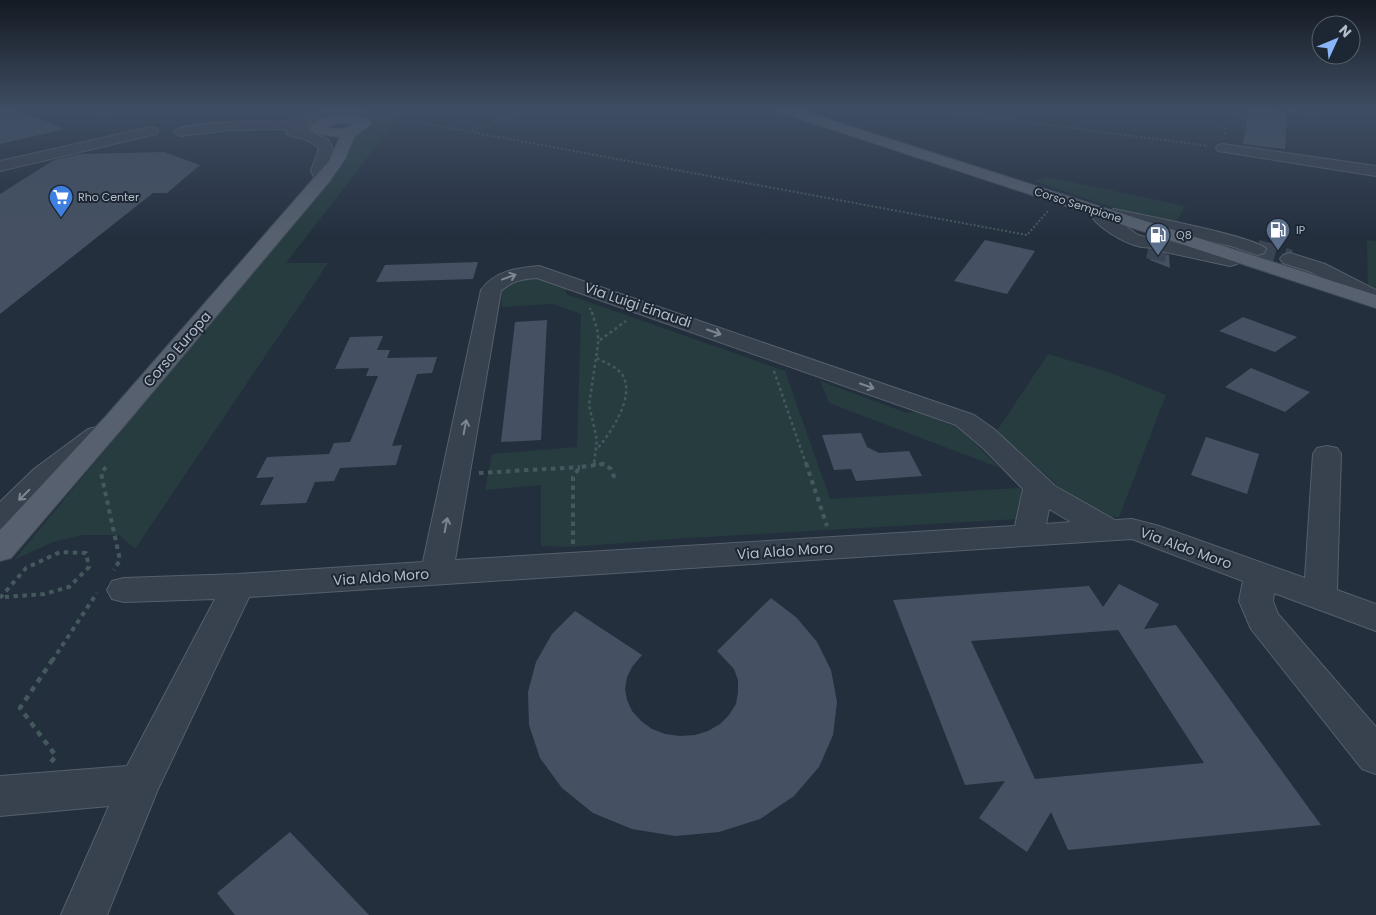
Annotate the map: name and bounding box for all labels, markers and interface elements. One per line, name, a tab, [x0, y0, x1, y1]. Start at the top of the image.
north arrow	[1311, 15, 1361, 65]
text: N	[1335, 20, 1356, 42]
street label: Corso Sempione	[1032, 183, 1124, 227]
supermarket icon: Rho Center	[48, 184, 74, 218]
place label: Rho Center	[78, 189, 139, 205]
fuel station icon: IP	[1265, 217, 1291, 251]
fuel station icon: Q8	[1145, 222, 1171, 256]
place label: IP	[1296, 222, 1305, 238]
place label: Q8	[1176, 227, 1192, 243]
one-way arrow	[501, 272, 517, 281]
street label: Via Luigi Einaudi	[582, 277, 694, 333]
street label: Corso Europa	[139, 307, 215, 391]
one-way arrow	[705, 328, 721, 337]
one-way arrow	[859, 381, 875, 391]
one-way arrow	[461, 419, 470, 435]
one-way arrow	[18, 489, 30, 501]
one-way arrow	[442, 518, 452, 534]
street label: Via Aldo Moro	[1137, 522, 1235, 574]
street label: Via Aldo Moro	[736, 538, 834, 564]
street label: Via Aldo Moro	[332, 564, 430, 590]

